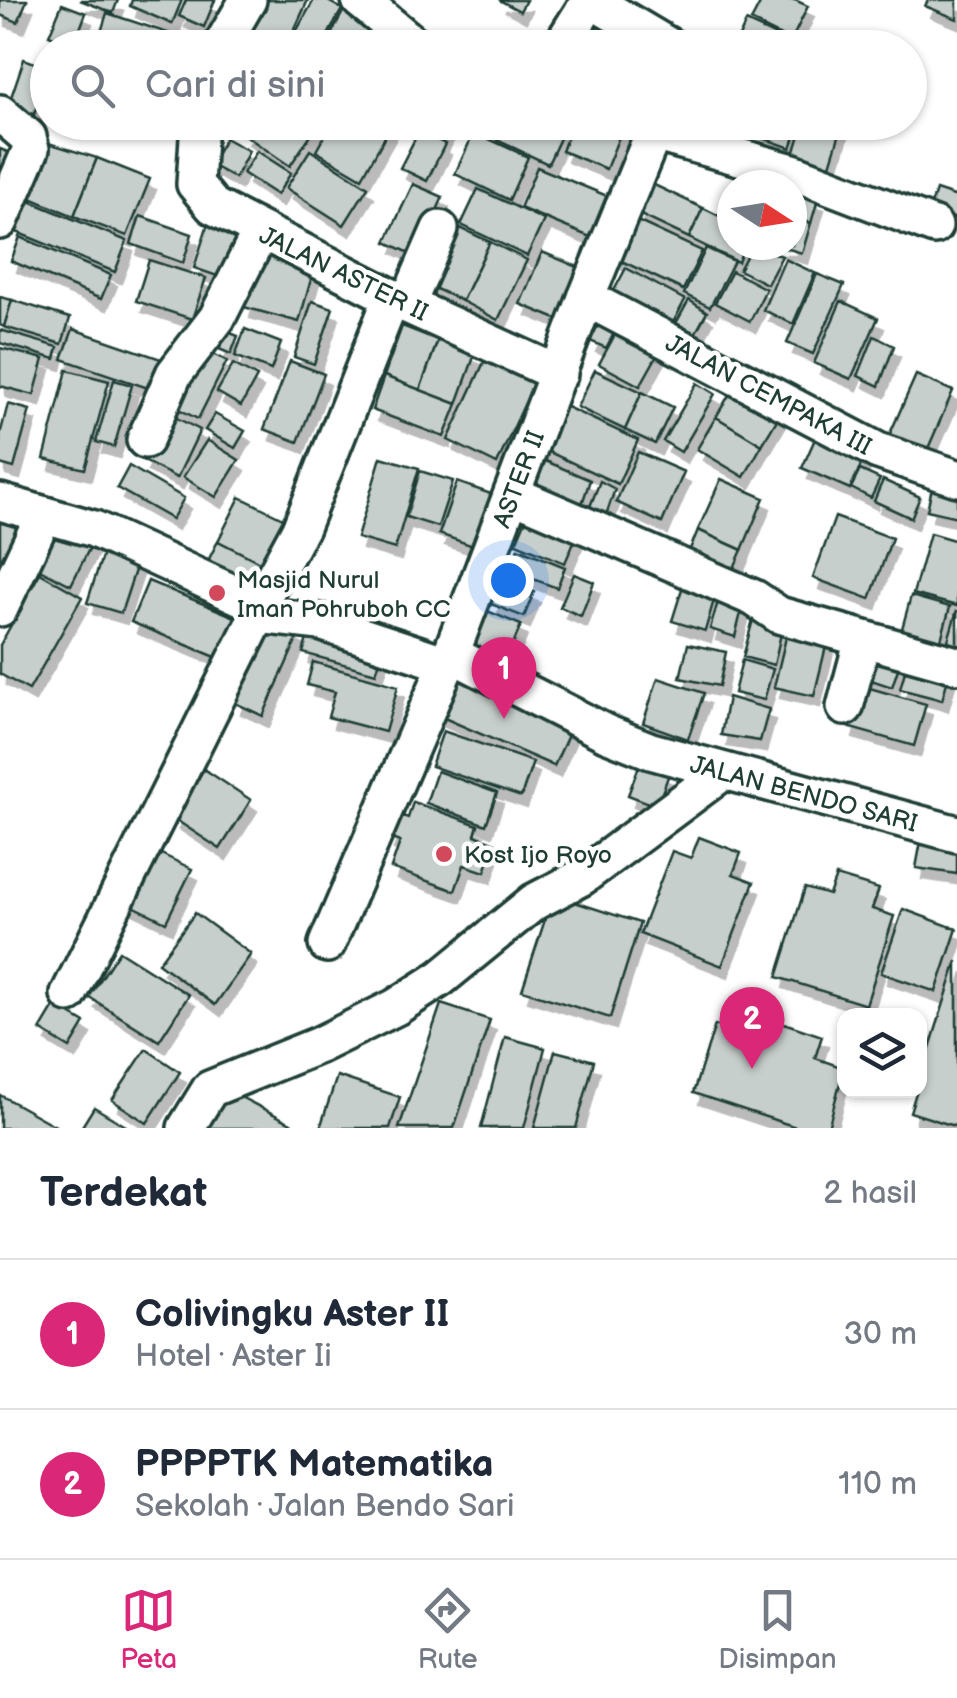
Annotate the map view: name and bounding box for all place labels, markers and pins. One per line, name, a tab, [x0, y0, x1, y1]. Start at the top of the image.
place label: Masjid Nurul Iman Pohruboh CC	[237, 565, 451, 625]
marker: Masjid Nurul Iman Pohruboh CC	[206, 582, 228, 604]
pin: 1	[472, 636, 536, 719]
place label: Kost Ijo Royo	[464, 840, 612, 871]
marker: Kost Ijo Royo	[433, 843, 455, 865]
pin: 2	[720, 986, 784, 1069]

